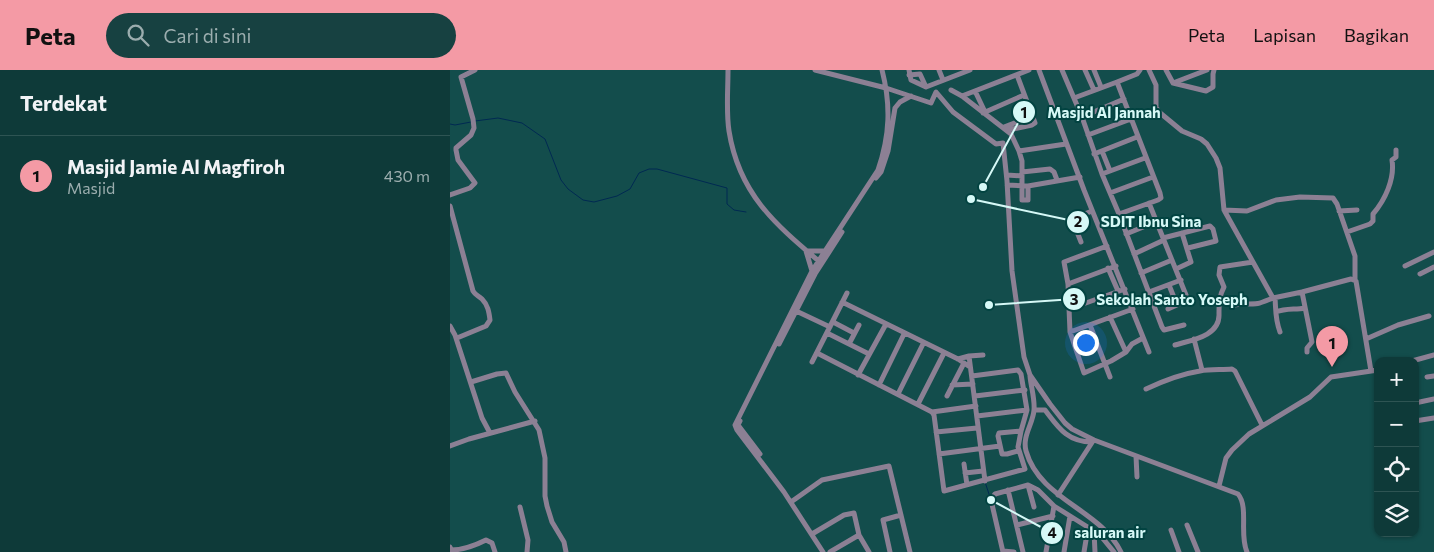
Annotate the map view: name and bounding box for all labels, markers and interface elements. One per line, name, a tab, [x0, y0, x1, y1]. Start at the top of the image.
search box	[106, 13, 456, 58]
text: Peta	[25, 21, 76, 50]
icon: search	[124, 21, 152, 49]
text: Cari di sini	[164, 24, 251, 47]
text: Peta	[1188, 24, 1225, 46]
text: Lapisan	[1253, 24, 1316, 46]
text: Bagikan	[1344, 24, 1409, 46]
text: Terdekat	[20, 90, 107, 115]
callout: Masjid Al Jannah	[1012, 97, 1170, 127]
text: 1	[1021, 103, 1027, 121]
text: Masjid Al Jannah	[1047, 103, 1161, 121]
text: Masjid Jamie Al Magfiroh	[67, 155, 285, 178]
text: 1	[32, 166, 40, 185]
text: 430 m	[384, 166, 430, 185]
text: Masjid	[67, 178, 115, 197]
callout: SDIT Ibnu Sina	[1066, 207, 1211, 237]
text: 2	[1074, 212, 1082, 230]
text: SDIT Ibnu Sina	[1101, 212, 1201, 230]
callout: Sekolah Santo Yoseph	[1061, 284, 1258, 314]
text: 3	[1070, 290, 1079, 308]
text: Sekolah Santo Yoseph	[1096, 290, 1248, 308]
pin: 1	[1316, 326, 1348, 367]
your location	[1073, 330, 1099, 356]
map controls	[1374, 357, 1419, 537]
button: +	[1374, 357, 1419, 402]
button: −	[1374, 402, 1419, 447]
button: locate	[1374, 447, 1419, 492]
button: layers	[1374, 492, 1419, 537]
callout: saluran air	[1040, 518, 1156, 548]
text: 4	[1047, 523, 1057, 541]
text: saluran air	[1074, 523, 1146, 541]

